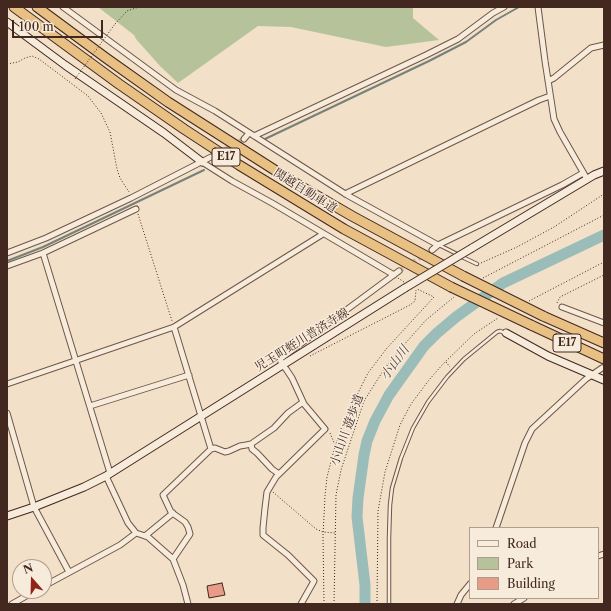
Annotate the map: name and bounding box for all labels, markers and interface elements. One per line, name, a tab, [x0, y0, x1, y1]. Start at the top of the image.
scale bar	[14, 12, 105, 38]
text: 100 m	[19, 19, 54, 34]
road number: E17	[212, 148, 240, 166]
street label: 関越自動車道	[271, 166, 339, 216]
street label: 児玉町蛭川普済寺線	[252, 305, 352, 375]
road number: E17	[553, 334, 581, 352]
water label: 小山川	[377, 343, 413, 383]
street label: 小山川 遊歩道	[327, 392, 367, 468]
legend	[469, 527, 599, 599]
text: Road	[507, 536, 537, 551]
text: Park	[507, 556, 533, 571]
north arrow	[12, 559, 52, 599]
text: N	[21, 560, 35, 577]
text: Building	[507, 576, 555, 591]

